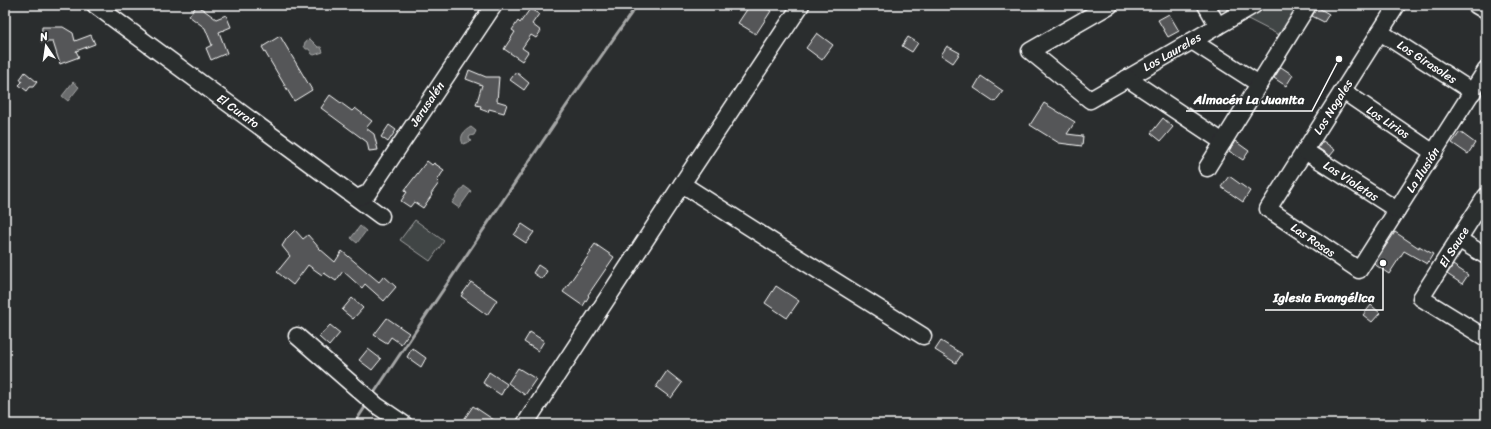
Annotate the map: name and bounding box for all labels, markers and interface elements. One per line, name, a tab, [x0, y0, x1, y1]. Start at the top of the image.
north arrow	[26, 26, 66, 66]
street label: Los Laureles	[1139, 26, 1206, 78]
text: N	[37, 27, 50, 47]
street label: Los Girasoles	[1392, 34, 1462, 90]
street label: Los Nogales	[1307, 74, 1359, 139]
street label: Jerusalén	[403, 76, 451, 132]
callout: Almacén La Juanita	[1186, 86, 1312, 111]
street label: El Curato	[212, 88, 264, 134]
text: Almacén La Juanita	[1193, 88, 1305, 111]
street label: Los Lirios	[1362, 99, 1414, 145]
street label: La Ilusión	[1400, 142, 1446, 197]
street label: Las Violetas	[1319, 155, 1384, 208]
street label: Las Rosas	[1286, 217, 1340, 263]
street label: El Sauce	[1433, 222, 1475, 272]
callout: Iglesia Evangélica	[1265, 285, 1383, 310]
text: Iglesia Evangélica	[1272, 286, 1375, 309]

